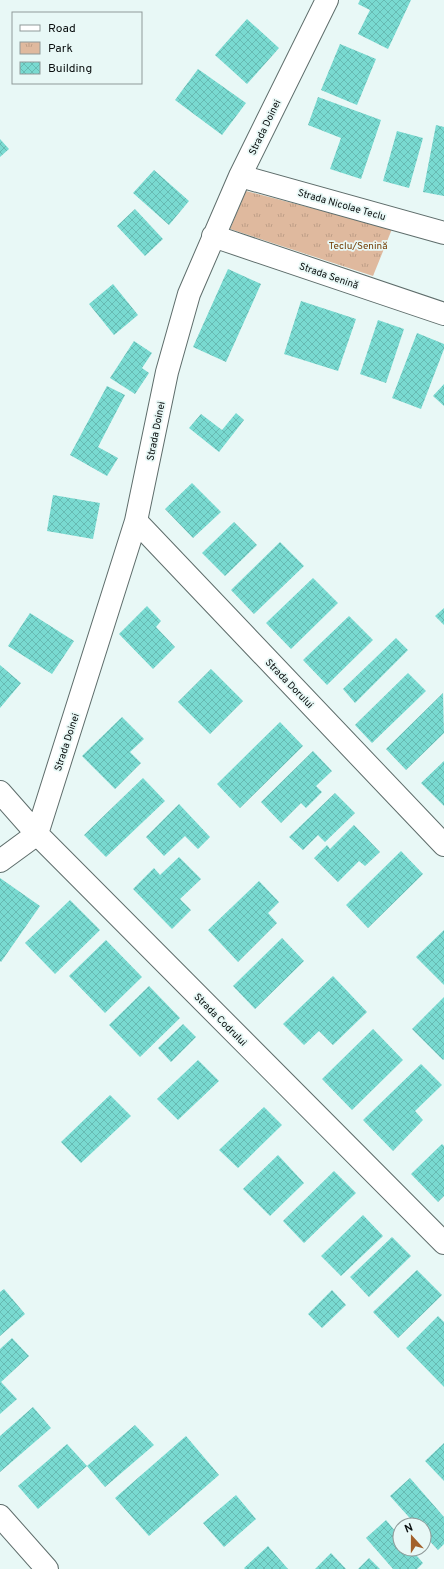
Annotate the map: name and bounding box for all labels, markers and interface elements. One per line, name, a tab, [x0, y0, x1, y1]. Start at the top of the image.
legend	[12, 12, 142, 84]
text: Road	[48, 21, 76, 37]
text: Park	[48, 41, 73, 57]
text: Building	[48, 61, 92, 77]
street label: Strada Doinei	[246, 98, 284, 158]
street label: Strada Nicolae Teclu	[296, 187, 387, 224]
park label: Teclu/Senină	[329, 240, 387, 253]
street label: Strada Senină	[297, 260, 360, 293]
street label: Strada Doinei	[144, 401, 169, 462]
street label: Strada Dorului	[262, 656, 316, 712]
street label: Strada Doinei	[52, 712, 83, 773]
street label: Strada Codrului	[191, 991, 249, 1049]
north arrow	[392, 1517, 432, 1557]
text: N	[403, 1521, 415, 1537]

